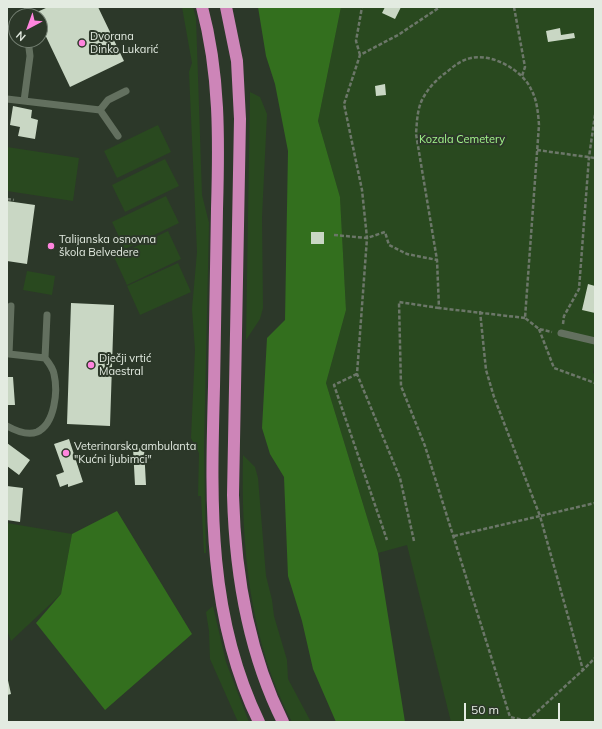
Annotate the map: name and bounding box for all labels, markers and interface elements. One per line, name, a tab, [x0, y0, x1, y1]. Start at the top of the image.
north arrow	[8, 8, 48, 48]
text: N	[13, 28, 29, 44]
place label: Dvorana Dinko Lukarić	[90, 30, 158, 56]
marker: Dvorana Dinko Lukarić	[77, 38, 87, 48]
park label: Kozala Cemetery	[419, 133, 505, 147]
place label: Talijanska osnovna škola Belvedere	[59, 233, 156, 259]
marker: Talijanska osnovna škola Belvedere	[46, 241, 56, 251]
place label: Dječji vrtić Maestral	[99, 352, 151, 378]
marker: Dječji vrtić Maestral	[86, 360, 96, 370]
place label: Veterinarska ambulanta "Kućni ljubimci"	[74, 440, 196, 466]
marker: Veterinarska ambulanta "Kućni ljubimci"	[61, 448, 71, 458]
scale bar	[466, 695, 562, 721]
text: 50 m	[471, 702, 499, 717]

